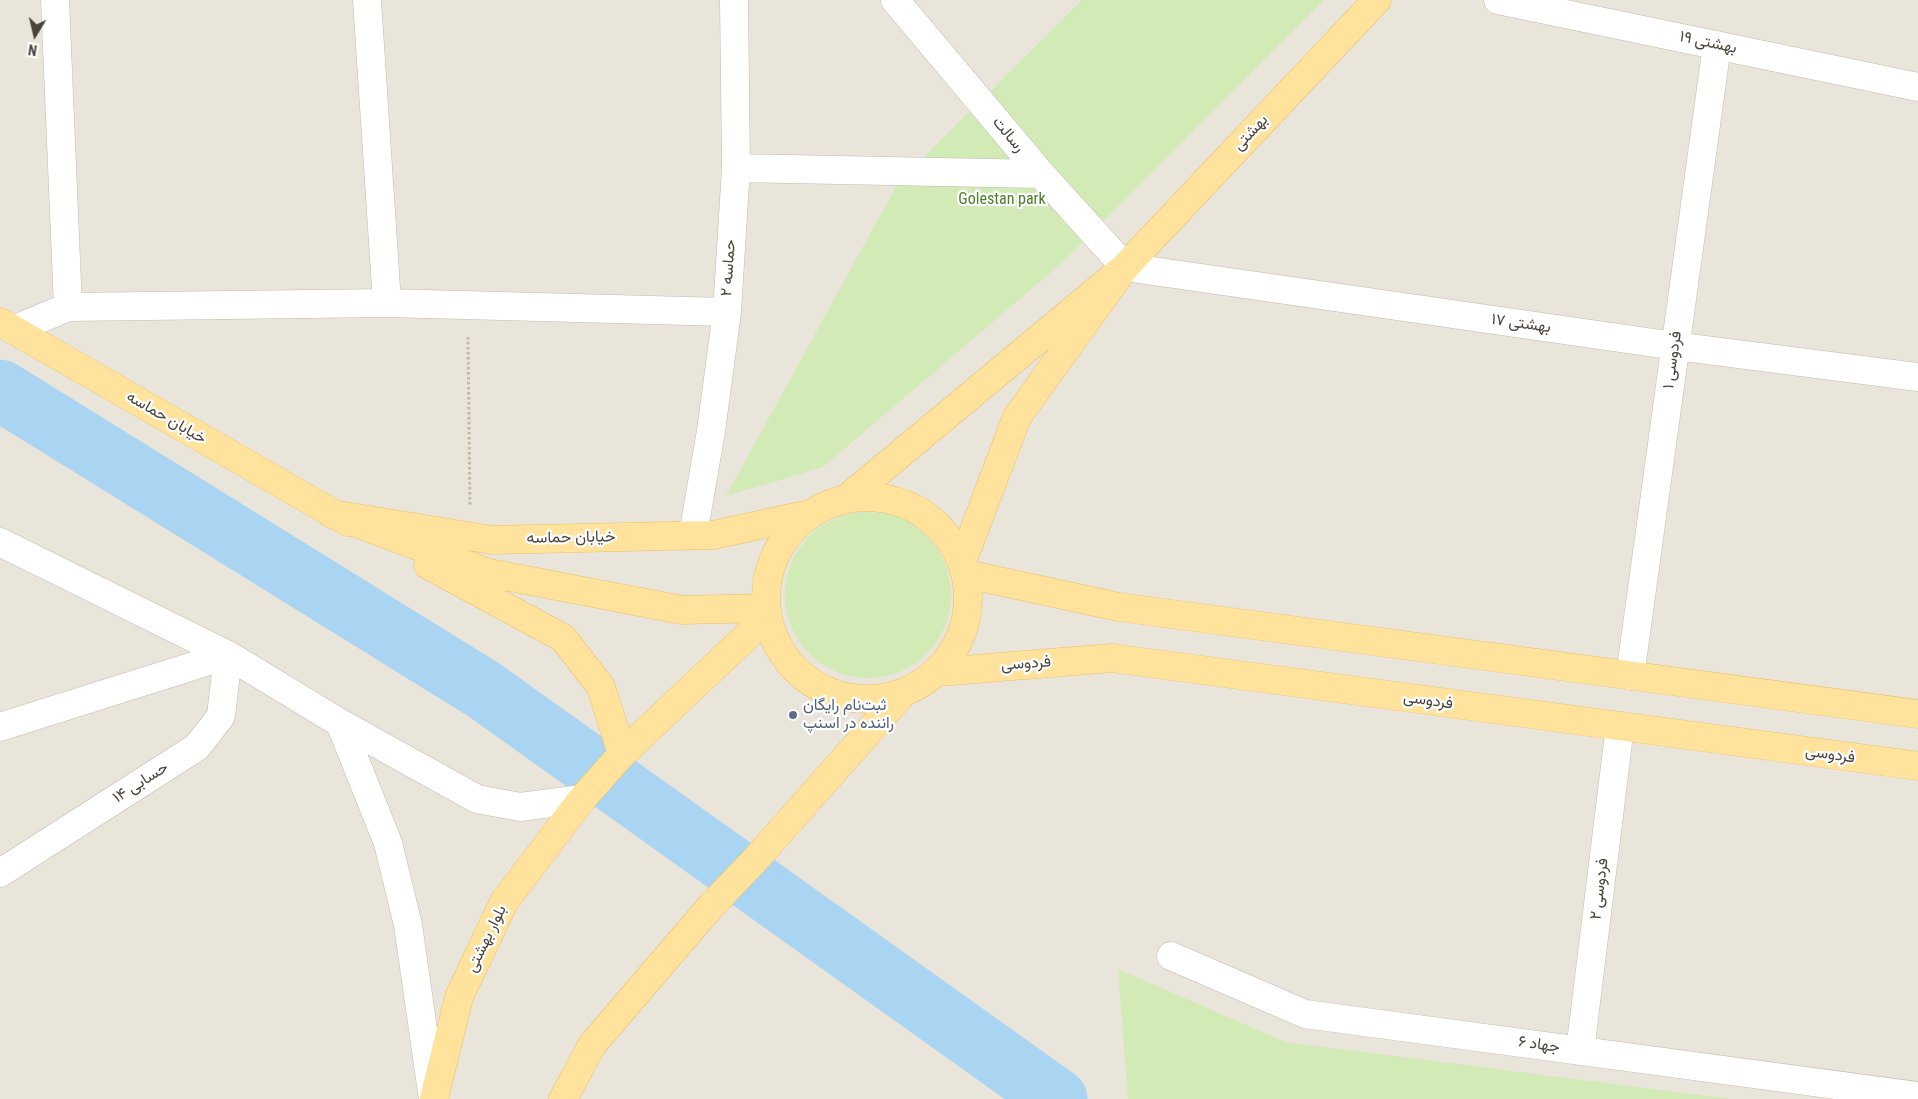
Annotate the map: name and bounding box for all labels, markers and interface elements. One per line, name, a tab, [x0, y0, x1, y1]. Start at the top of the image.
north arrow	[10, 10, 60, 60]
street label: بهشتی ۱۹	[1677, 28, 1739, 58]
text: N	[27, 41, 38, 58]
street label: بهشتی	[1230, 111, 1272, 155]
street label: رسالت	[988, 113, 1028, 157]
park label: Golestan park	[958, 190, 1046, 210]
street label: حماسه ۲	[717, 239, 741, 297]
street label: بهشتی ۱۷	[1490, 310, 1552, 338]
street label: فردوسی ۱	[1659, 330, 1687, 390]
street label: خیابان حماسه	[123, 387, 209, 449]
street label: خیابان حماسه	[526, 528, 616, 548]
street label: فردوسی	[1000, 653, 1052, 675]
street label: فردوسی	[1402, 688, 1454, 714]
place label: ثبت‌نام رایگان راننده در اسنپ	[803, 696, 894, 734]
marker: ثبت‌نام رایگان راننده در اسنپ	[787, 709, 799, 721]
street label: فردوسی	[1804, 742, 1856, 768]
street label: حسابی ۱۴	[110, 758, 172, 808]
street label: فردوسی ۲	[1587, 857, 1613, 921]
street label: بلوار بهشتی	[463, 902, 511, 976]
street label: جهاد ۶	[1517, 1033, 1561, 1057]

